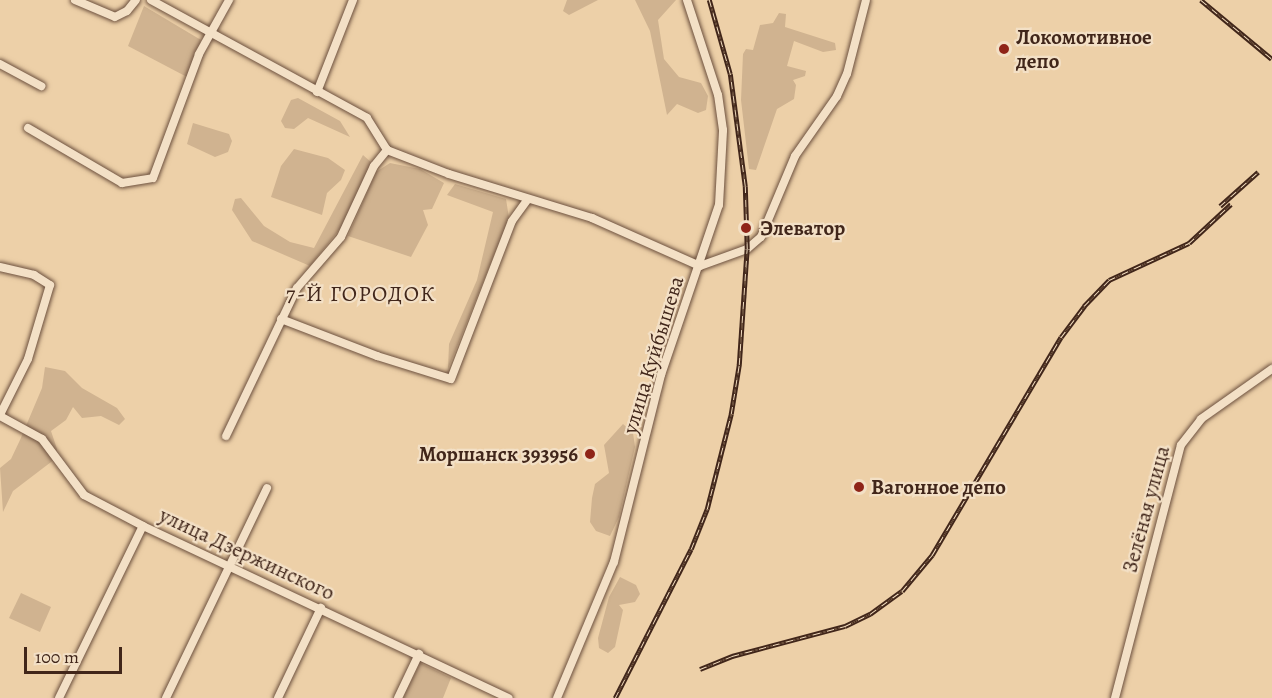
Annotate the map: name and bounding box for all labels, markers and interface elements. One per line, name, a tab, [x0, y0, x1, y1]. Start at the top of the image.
place label: Локомотивное депо	[1016, 24, 1152, 74]
marker: Локомотивное депо	[997, 42, 1011, 56]
place label: Элеватор	[760, 215, 845, 241]
marker: Элеватор	[737, 219, 755, 237]
street label: улица Куйбышева	[617, 273, 689, 437]
district label: 7-Й ГОРОДОК	[286, 282, 436, 308]
place label: Моршанск 393956	[419, 441, 578, 467]
street label: Зелёная улица	[1117, 443, 1175, 575]
marker: Моршанск 393956	[583, 447, 597, 461]
place label: Вагонное депо	[871, 474, 1006, 500]
marker: Вагонное депо	[852, 480, 866, 494]
street label: улица Дзержинского	[155, 502, 339, 606]
scale bar	[27, 635, 124, 673]
text: 100 m	[35, 645, 79, 669]

